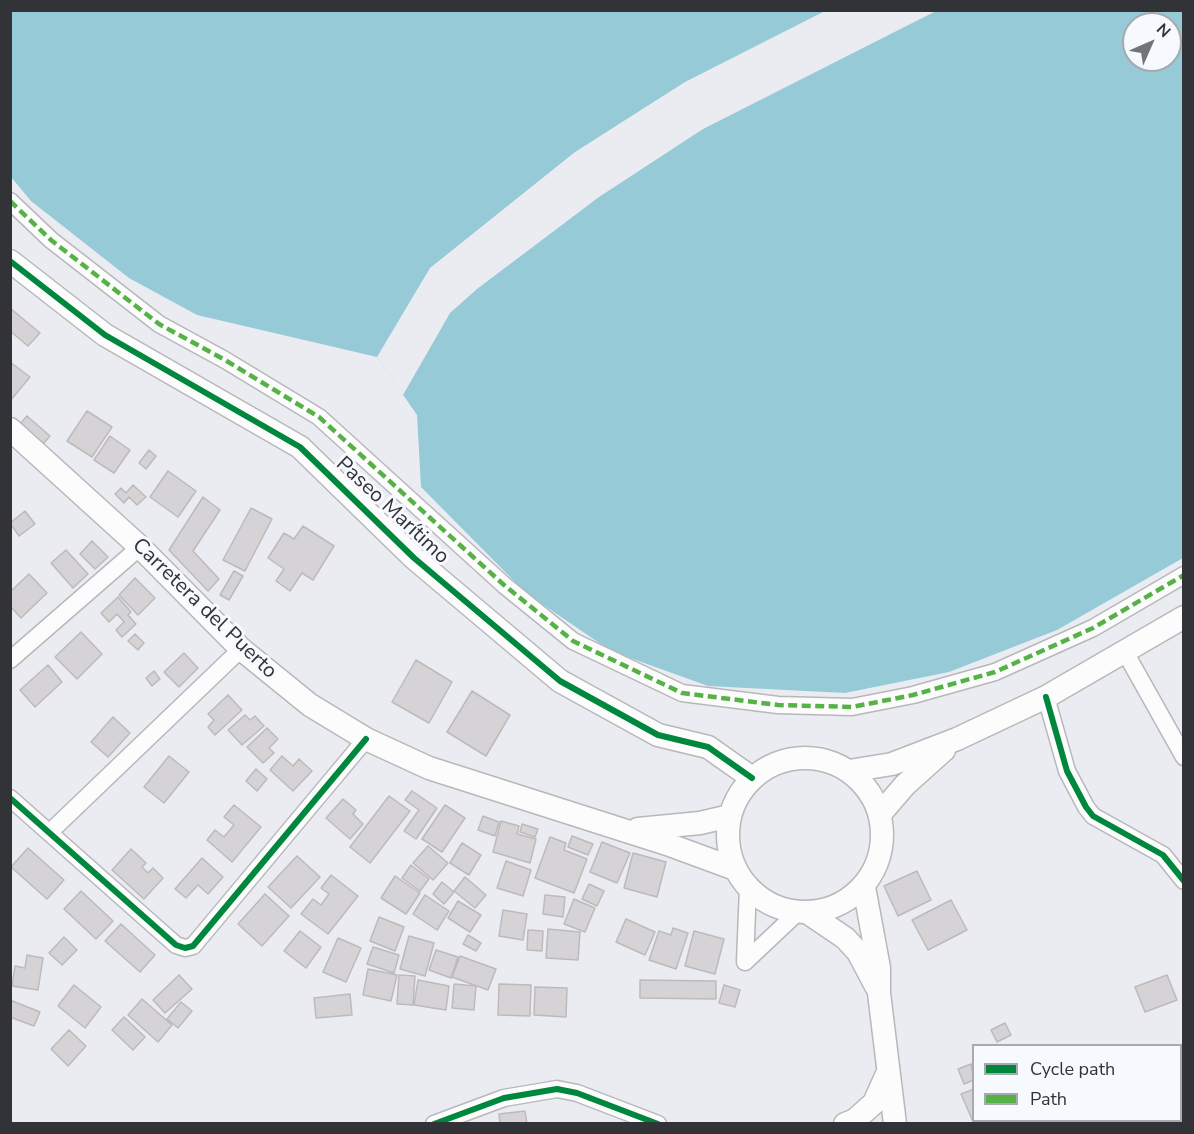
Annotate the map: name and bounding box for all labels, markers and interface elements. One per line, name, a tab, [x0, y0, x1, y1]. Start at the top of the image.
north arrow	[1122, 12, 1182, 72]
text: N	[1151, 19, 1175, 43]
street label: Paseo Marítimo	[330, 452, 454, 570]
street label: Carretera del Puerto	[126, 533, 282, 685]
legend	[972, 1044, 1182, 1122]
text: Cycle path	[1030, 1057, 1115, 1081]
text: Path	[1030, 1087, 1067, 1111]

